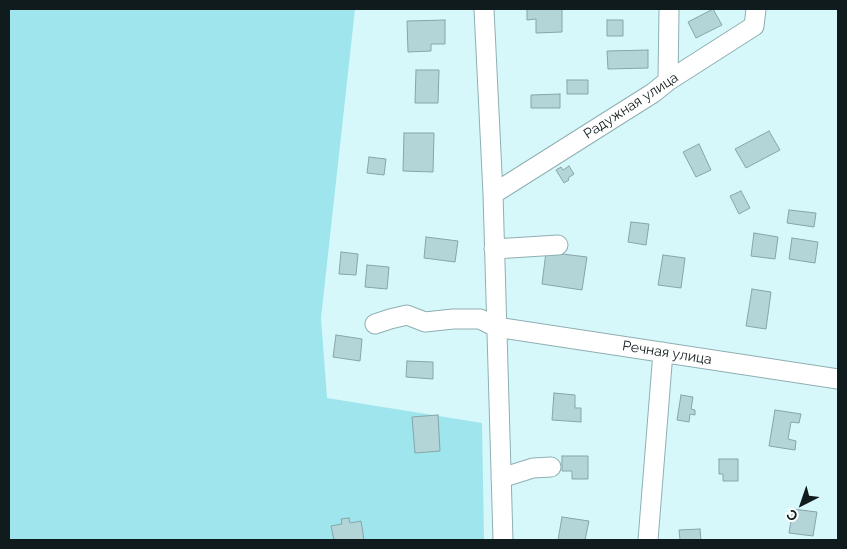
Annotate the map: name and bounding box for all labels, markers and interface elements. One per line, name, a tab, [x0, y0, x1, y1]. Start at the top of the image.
street label: Радужная улица	[581, 69, 681, 143]
street label: Речная улица	[621, 338, 713, 368]
north arrow	[777, 479, 827, 529]
text: С	[783, 506, 801, 525]

